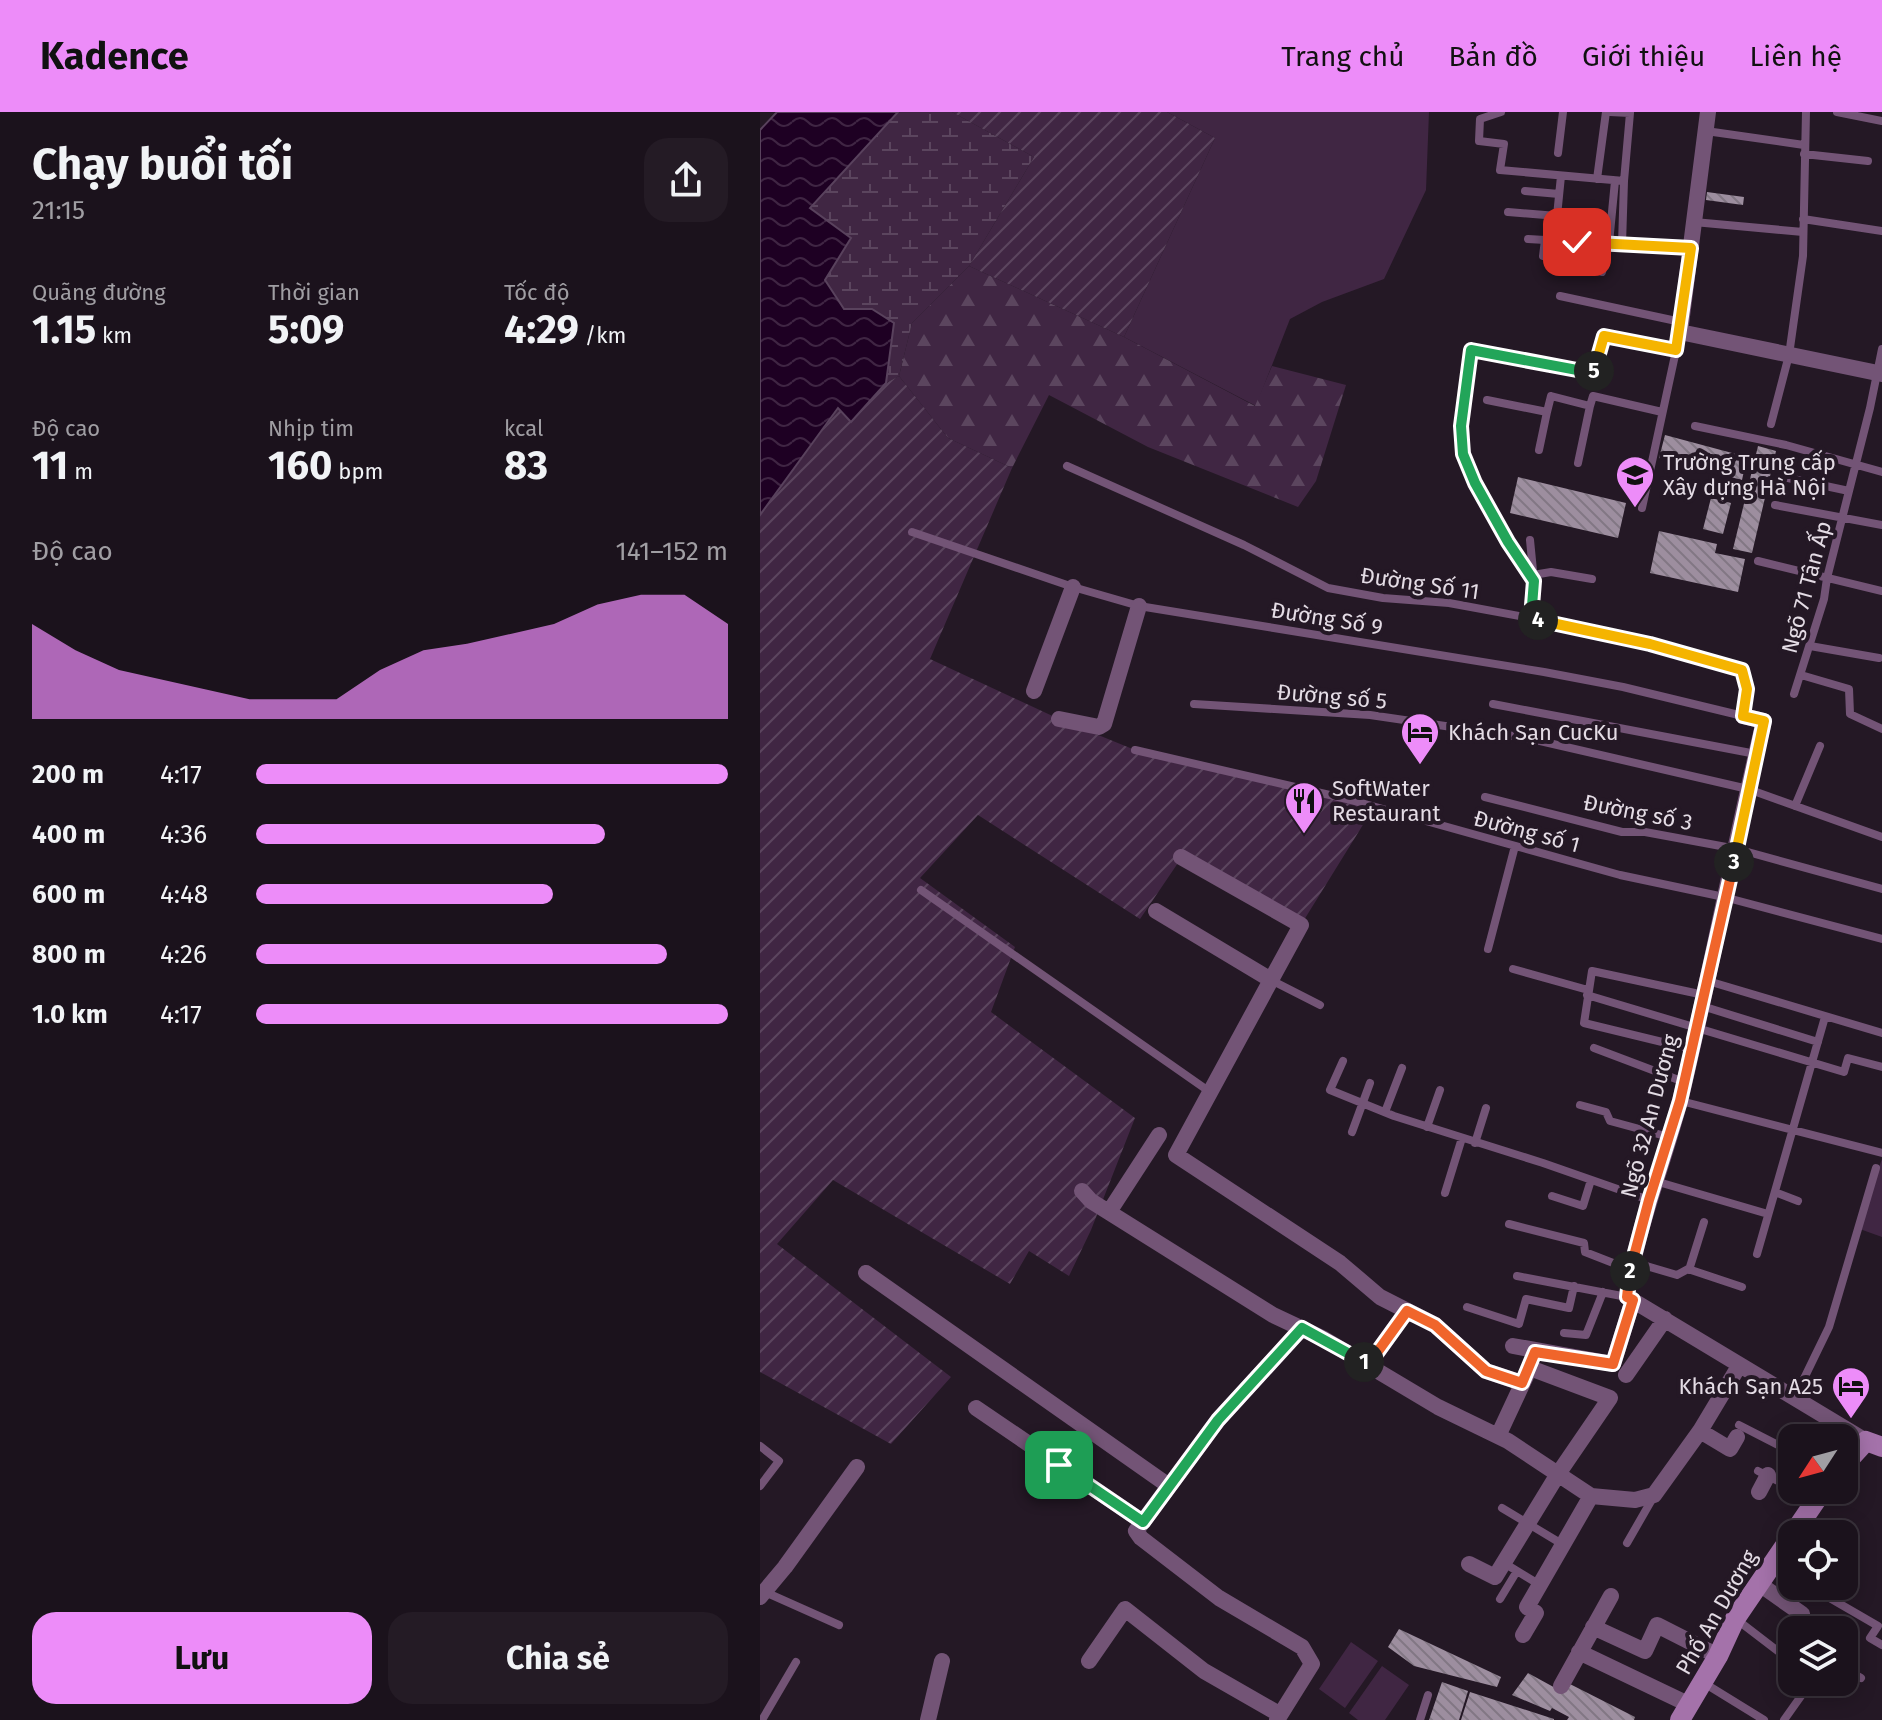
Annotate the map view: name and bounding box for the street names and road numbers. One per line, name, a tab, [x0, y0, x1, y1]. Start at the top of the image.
street label: Ngõ 71 Tân Ấp	[1774, 517, 1837, 656]
street label: Đường Số 11	[1359, 562, 1481, 605]
street label: Đường Số 9	[1269, 596, 1385, 641]
street label: Đường số 5	[1276, 678, 1388, 715]
street label: Đường số 3	[1581, 789, 1695, 836]
street label: Đường số 1	[1471, 804, 1583, 859]
street label: Ngõ 32 An Dương	[1615, 1031, 1684, 1201]
street label: Phố An Dương	[1670, 1545, 1763, 1679]

